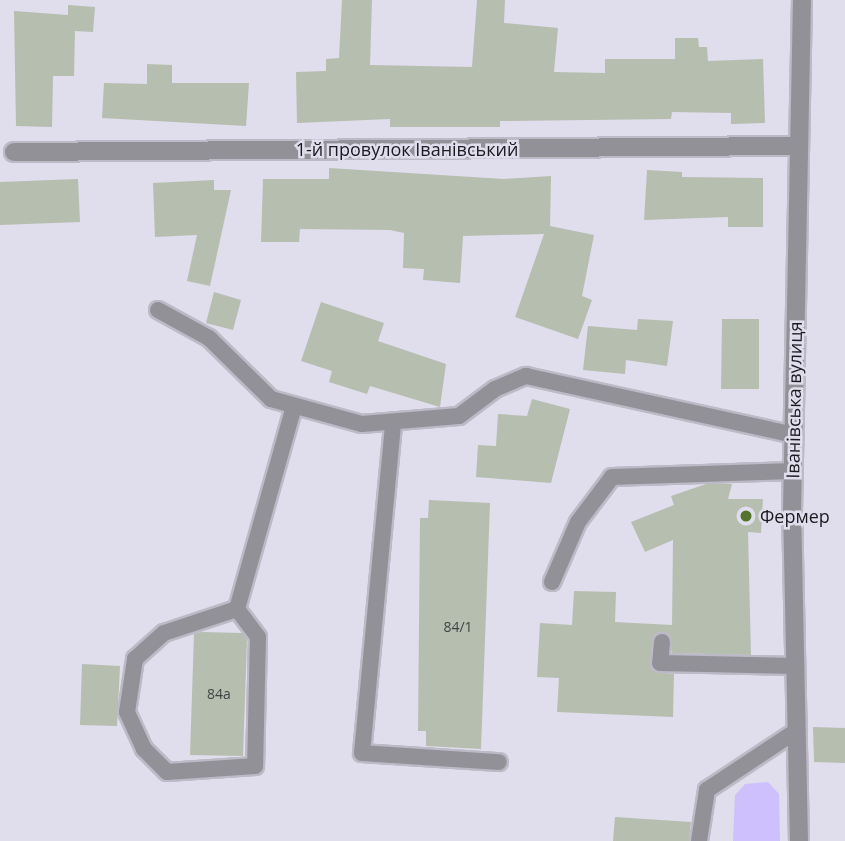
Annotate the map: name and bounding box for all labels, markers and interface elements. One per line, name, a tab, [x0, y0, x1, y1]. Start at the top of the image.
street label: 1-й провулок Іванівський	[296, 138, 518, 160]
street label: Іванівська вулиця	[782, 321, 806, 479]
place label: Фермер	[760, 505, 830, 527]
marker: Фермер	[738, 508, 754, 524]
house number: 84/1	[443, 619, 473, 635]
house number: 84а	[207, 686, 231, 702]

